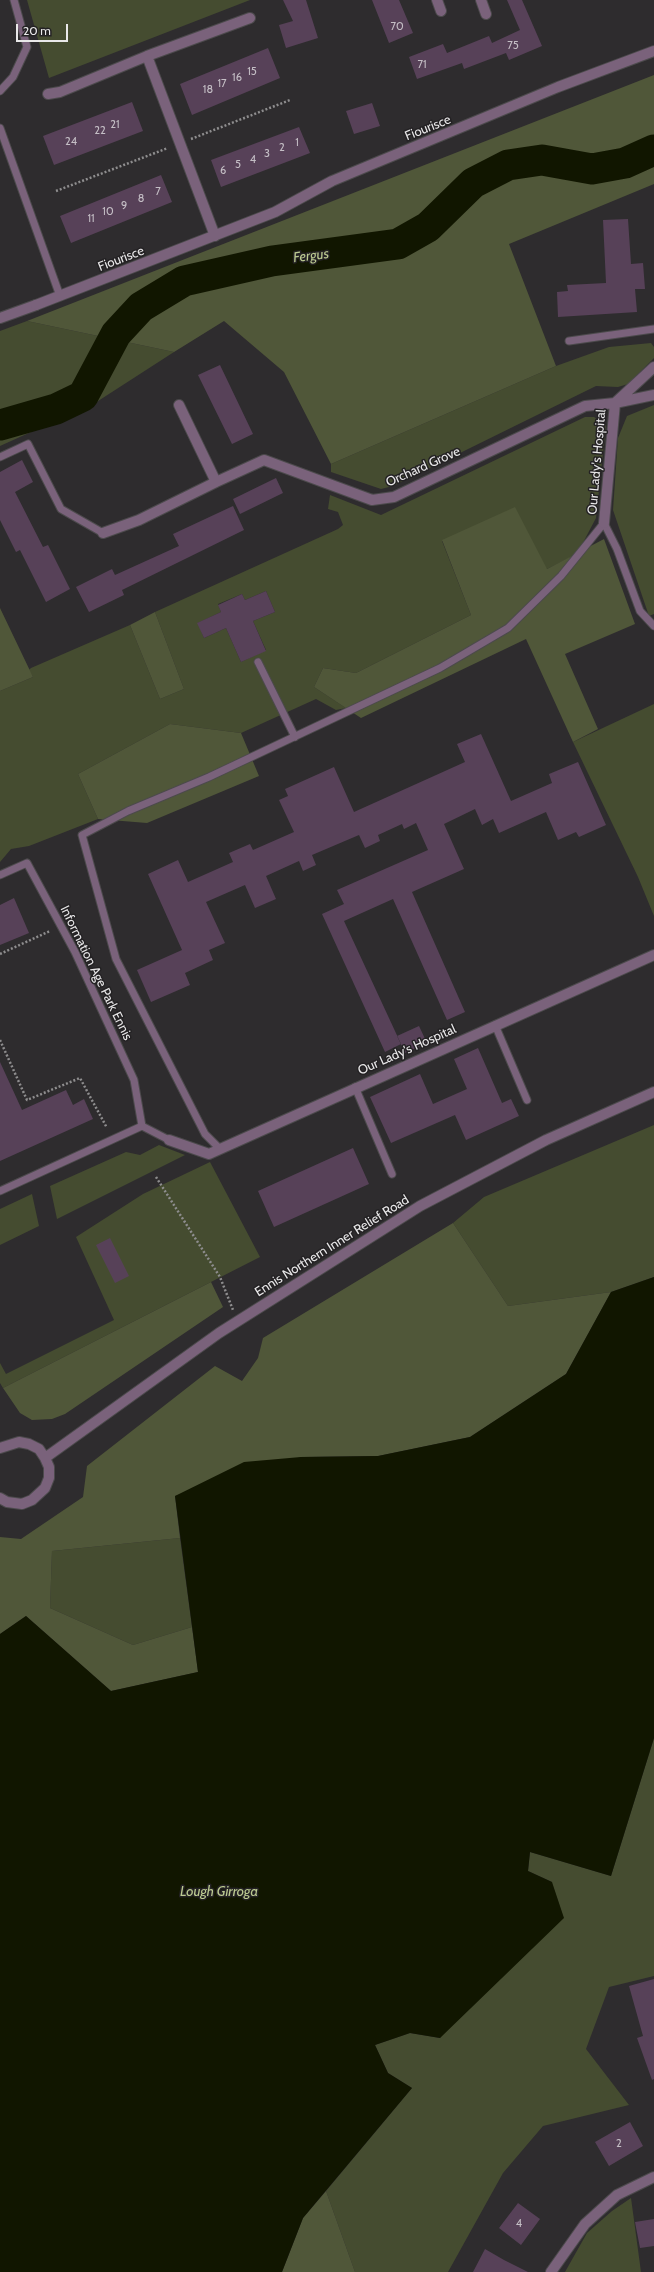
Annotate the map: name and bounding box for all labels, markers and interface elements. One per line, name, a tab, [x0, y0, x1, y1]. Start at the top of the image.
scale bar	[18, 16, 70, 42]
house number: 70	[390, 20, 404, 34]
text: 20 m	[23, 23, 51, 38]
house number: 75	[507, 39, 519, 53]
house number: 71	[417, 58, 427, 72]
house number: 15	[247, 65, 257, 79]
house number: 16	[232, 71, 242, 85]
house number: 17	[217, 77, 227, 91]
house number: 18	[203, 83, 213, 97]
street label: Fiourisce	[403, 112, 453, 144]
house number: 21	[110, 118, 120, 132]
house number: 22	[94, 124, 106, 138]
house number: 24	[65, 135, 77, 149]
house number: 1	[295, 136, 299, 150]
house number: 2	[279, 141, 285, 155]
house number: 3	[264, 147, 270, 161]
house number: 4	[250, 153, 256, 167]
house number: 5	[235, 158, 241, 172]
house number: 6	[220, 164, 226, 178]
house number: 7	[155, 185, 161, 199]
house number: 8	[138, 192, 144, 206]
house number: 9	[121, 199, 127, 213]
house number: 10	[102, 205, 114, 219]
house number: 11	[87, 212, 95, 226]
street label: Fiourisce	[96, 243, 146, 275]
water label: Fergus	[292, 245, 330, 267]
street label: Our Lady's Hospital	[585, 409, 609, 515]
street label: Orchard Grove	[383, 444, 463, 490]
street label: Information Age Park Ennis	[57, 903, 135, 1043]
street label: Our Lady's Hospital	[355, 1021, 459, 1079]
street label: Ennis Northern Inner Relief Road	[252, 1192, 412, 1300]
water label: Lough Girroga	[180, 1884, 258, 1900]
house number: 2	[616, 2137, 622, 2151]
house number: 4	[516, 2217, 522, 2231]

